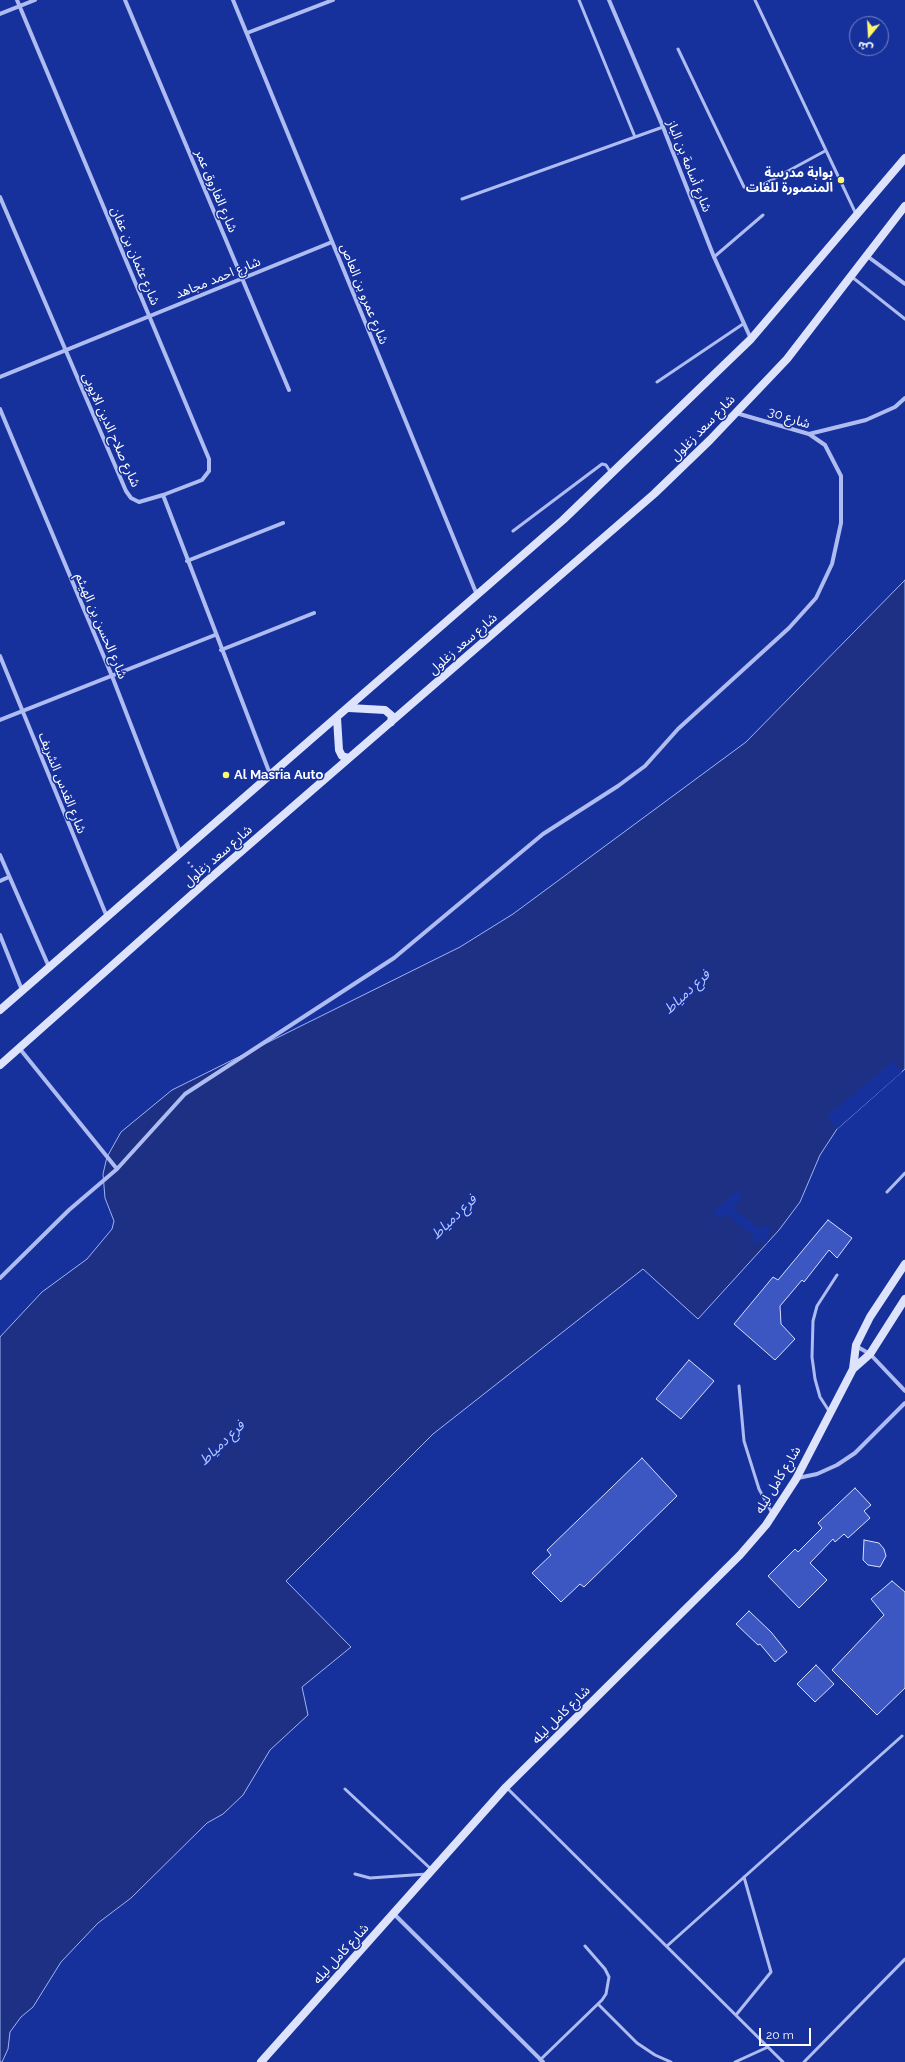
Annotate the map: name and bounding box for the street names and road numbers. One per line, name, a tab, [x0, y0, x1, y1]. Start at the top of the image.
street label: شارع أسامة بن الباز	[663, 118, 715, 214]
street label: شارع الفاروق عمر	[192, 147, 240, 235]
street label: شارع عثمان بن عفان	[107, 204, 163, 308]
street label: شارع عمرو بن العاص	[337, 241, 391, 347]
street label: شارع احمد مجاهد	[173, 254, 263, 302]
street label: شارع صلاح الدين الايوبى	[79, 370, 143, 490]
street label: شارع سعد زغلول	[668, 392, 738, 464]
street label: شارع 30	[766, 404, 812, 432]
street label: شارع الحسن بن الهيثم	[72, 571, 130, 681]
street label: شارع سعد زغلول	[425, 610, 501, 678]
street label: شارع القدس الشريف	[35, 730, 89, 836]
street label: شارع سعد زغلول	[180, 822, 256, 890]
street label: شارع كامل ليله	[752, 1443, 804, 1517]
street label: شارع كامل ليله	[529, 1683, 593, 1747]
street label: شارع كامل ليله	[310, 1921, 372, 1987]

